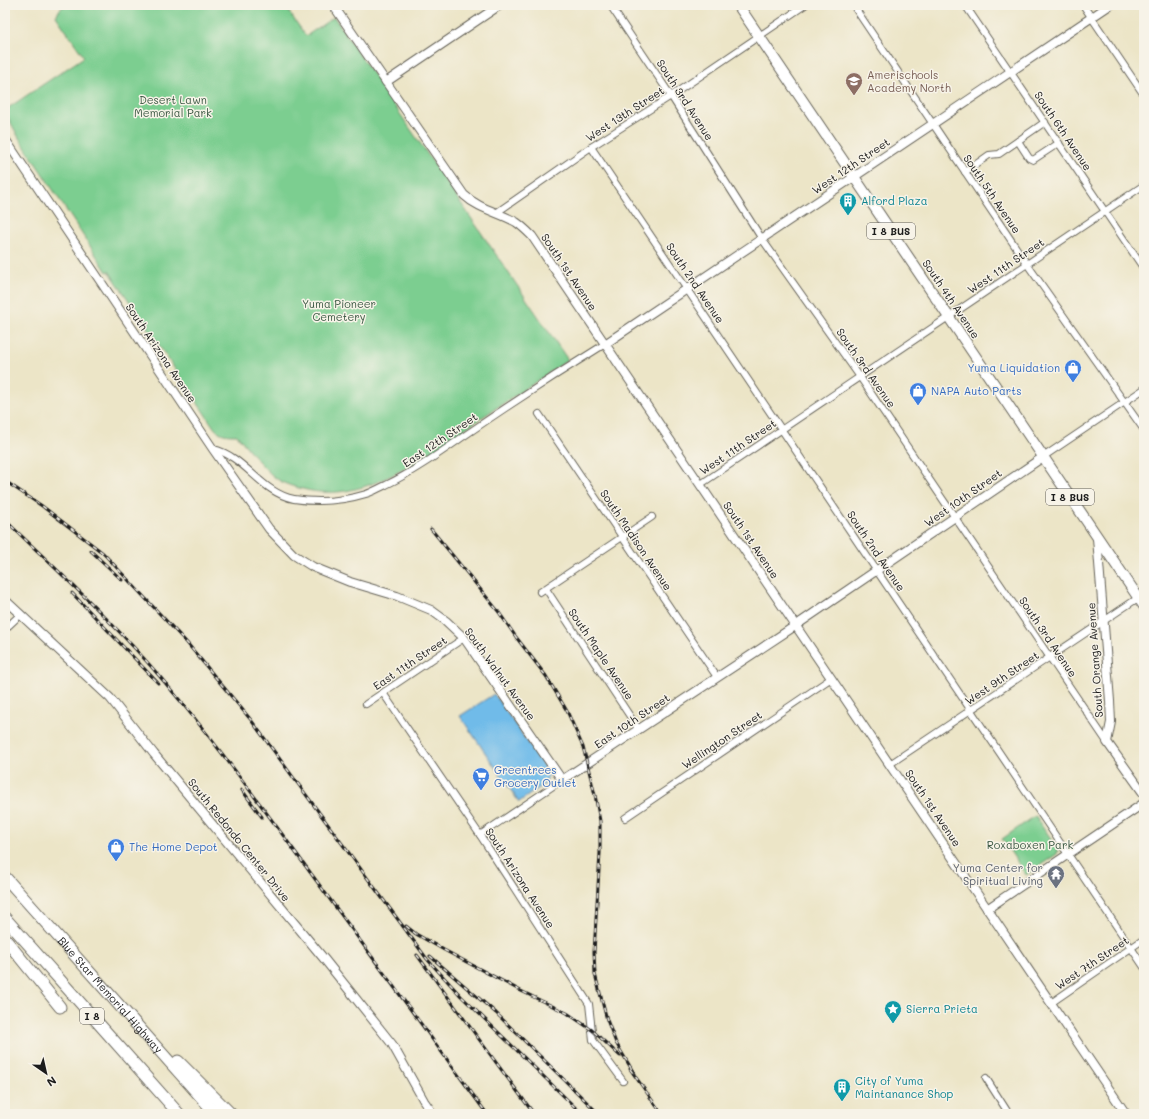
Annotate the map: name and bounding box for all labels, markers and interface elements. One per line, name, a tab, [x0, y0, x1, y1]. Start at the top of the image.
street label: South 3rd Avenue	[654, 56, 717, 143]
place label: Amerischools Academy North	[867, 67, 951, 95]
school or university icon: Amerischools Academy North	[844, 71, 864, 96]
street label: West 13th Street	[582, 82, 667, 145]
street label: South 6th Avenue	[1031, 88, 1096, 173]
park label: Desert Lawn Memorial Park	[134, 92, 212, 120]
street label: West 12th Street	[809, 134, 893, 197]
street label: South 5th Avenue	[960, 151, 1025, 236]
building icon: Alford Plaza	[838, 191, 858, 216]
place label: Alford Plaza	[861, 193, 928, 208]
road number: I 8 BUS	[867, 223, 915, 239]
street label: South 1st Avenue	[538, 230, 601, 313]
street label: West 11th Street	[964, 234, 1047, 297]
street label: South 2nd Avenue	[663, 240, 728, 326]
street label: South 4th Avenue	[919, 256, 984, 341]
park label: Yuma Pioneer Cemetery	[302, 296, 376, 324]
street label: South Arizona Avenue	[122, 300, 200, 406]
street label: South 3rd Avenue	[833, 325, 900, 411]
shop icon: Yuma Liquidation	[1063, 358, 1083, 383]
place label: Yuma Liquidation	[967, 360, 1060, 375]
shop icon: NAPA Auto Parts	[908, 381, 928, 406]
place label: NAPA Auto Parts	[931, 383, 1022, 398]
street label: East 12th Street	[399, 409, 480, 470]
street label: West 11th Street	[696, 415, 779, 478]
street label: West 10th Street	[921, 465, 1005, 530]
street label: South Madison Avenue	[597, 486, 676, 593]
road number: I 8 BUS	[1046, 489, 1094, 505]
street label: South 1st Avenue	[720, 498, 783, 581]
street label: South 2nd Avenue	[844, 508, 909, 594]
street label: South 3rd Avenue	[1016, 594, 1081, 680]
street label: South Orange Avenue	[1083, 602, 1106, 718]
street label: South Maple Avenue	[565, 605, 638, 702]
street label: South Walnut Avenue	[462, 624, 539, 723]
street label: East 11th Street	[370, 632, 450, 693]
street label: West 9th Street	[962, 647, 1042, 708]
street label: East 10th Street	[591, 690, 673, 751]
street label: Wellington Street	[679, 707, 765, 772]
place label: Greentrees Grocery Outlet	[494, 762, 576, 790]
supermarket icon: Greentrees Grocery Outlet	[471, 766, 491, 791]
street label: South 1st Avenue	[902, 766, 965, 849]
street label: South Redondo Center Drive	[185, 775, 294, 904]
street label: South Arizona Avenue	[482, 825, 559, 931]
shop icon: The Home Depot	[106, 837, 126, 862]
park label: Roxaboxen Park	[987, 837, 1073, 852]
place label: The Home Depot	[129, 839, 218, 854]
place label: Yuma Center for Spiritual Living	[953, 860, 1043, 888]
temple icon: Yuma Center for Spiritual Living	[1046, 864, 1066, 889]
street label: West 7th Street	[1052, 932, 1132, 993]
street label: Blue Star Memorial Highway	[55, 933, 166, 1056]
place icon: Sierra Prieta	[883, 999, 903, 1024]
place label: Sierra Prieta	[906, 1001, 978, 1016]
road number: I 8	[80, 1008, 104, 1024]
north arrow	[26, 1053, 66, 1093]
text: N	[44, 1073, 60, 1090]
place label: City of Yuma Maintanance Shop	[855, 1073, 954, 1101]
building icon: City of Yuma Maintanance Shop	[832, 1077, 852, 1102]

